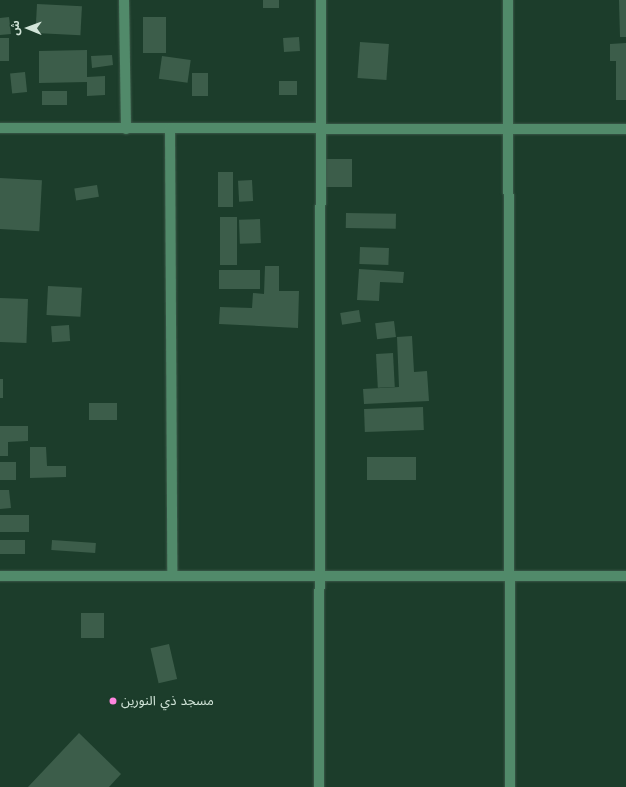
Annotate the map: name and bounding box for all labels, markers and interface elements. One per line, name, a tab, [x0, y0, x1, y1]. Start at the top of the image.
north arrow	[8, 8, 48, 48]
text: ش	[9, 20, 22, 35]
place label: مسجد ذي النورين	[121, 693, 214, 709]
marker: مسجد ذي النورين	[108, 696, 118, 706]

